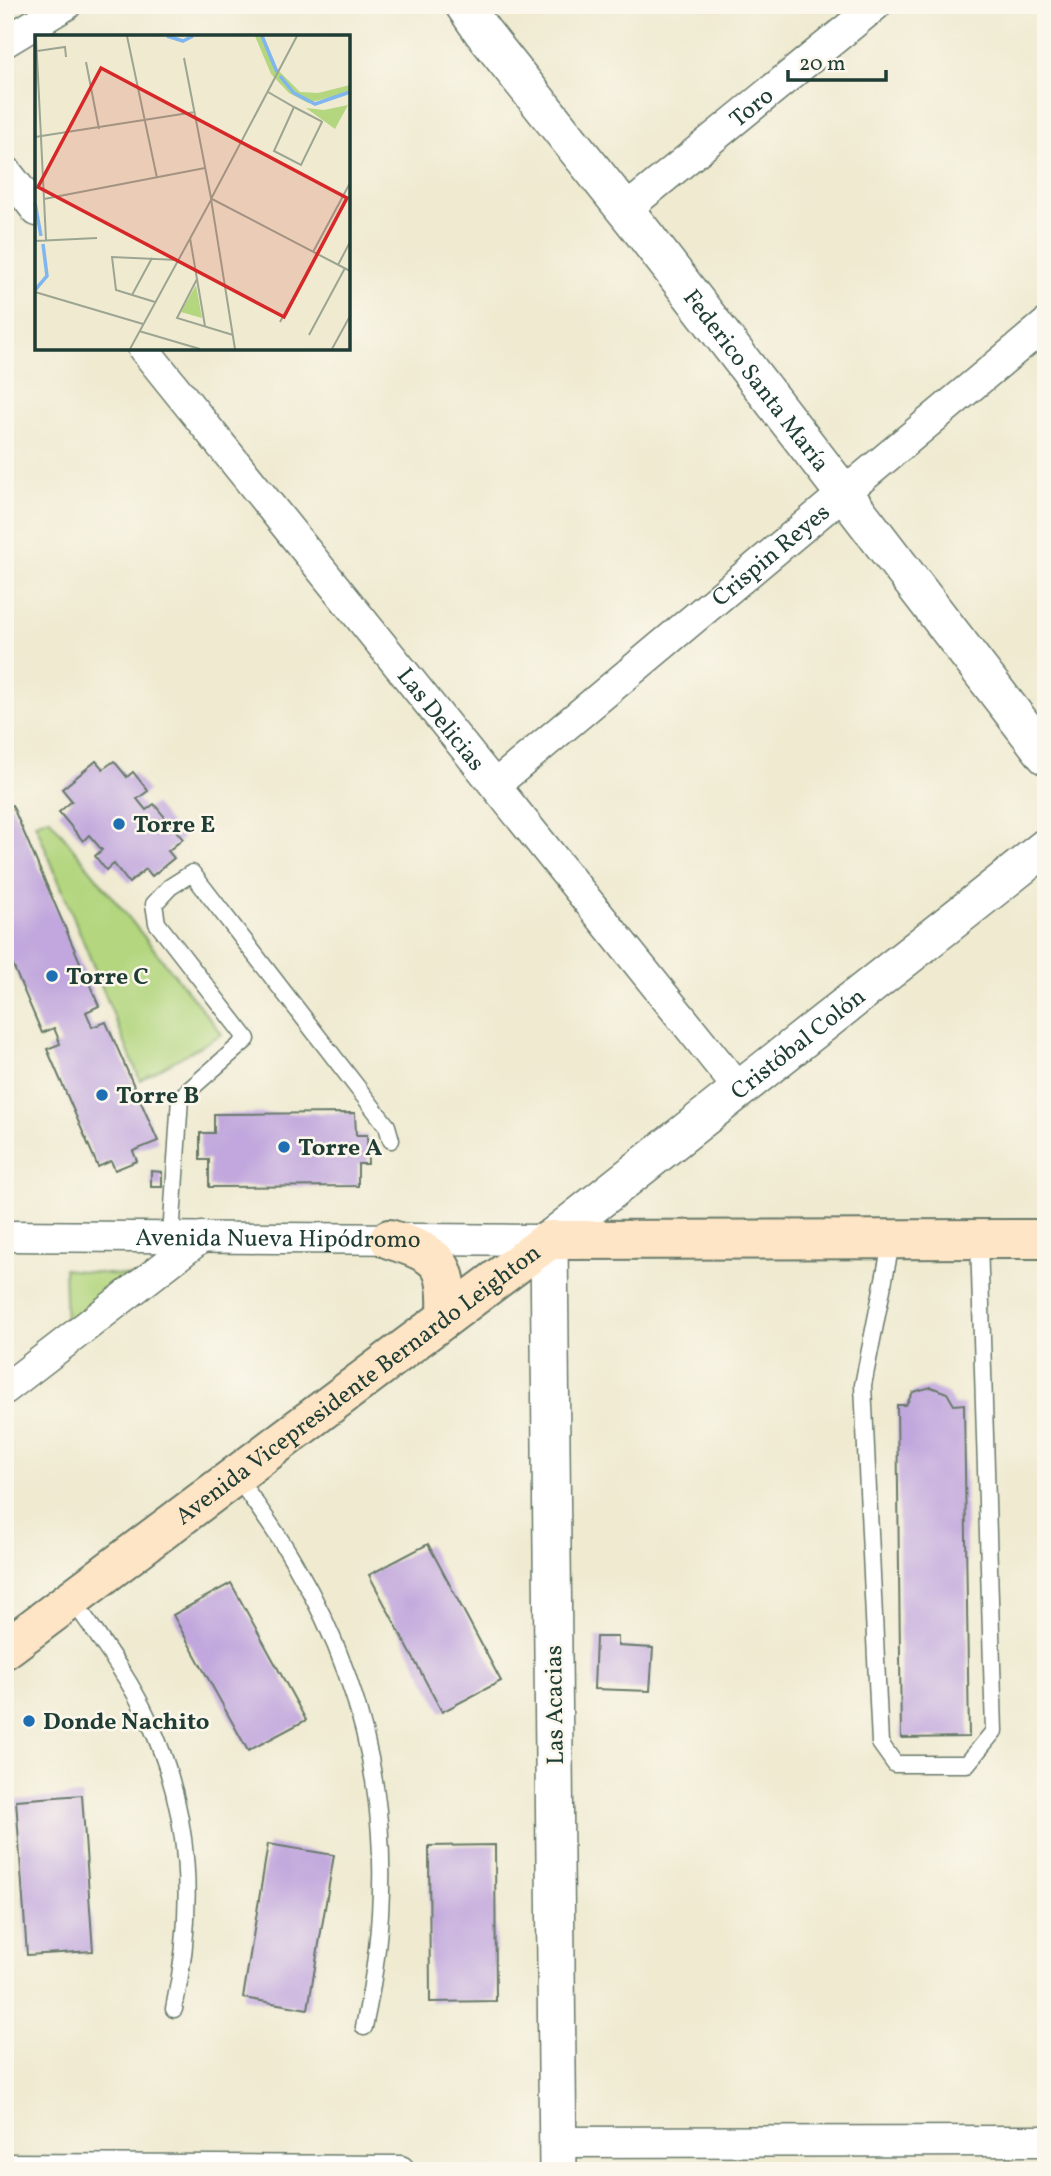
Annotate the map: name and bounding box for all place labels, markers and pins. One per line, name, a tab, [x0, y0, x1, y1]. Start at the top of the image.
place label: Torre E	[133, 809, 215, 843]
marker: Torre E	[111, 816, 127, 832]
place label: Torre C	[66, 961, 149, 995]
marker: Torre C	[44, 968, 60, 984]
place label: Torre B	[116, 1080, 199, 1114]
marker: Torre B	[94, 1087, 110, 1103]
place label: Torre A	[298, 1132, 382, 1166]
marker: Torre A	[276, 1139, 292, 1155]
place label: Donde Nachito	[43, 1706, 210, 1740]
marker: Donde Nachito	[21, 1713, 37, 1729]

